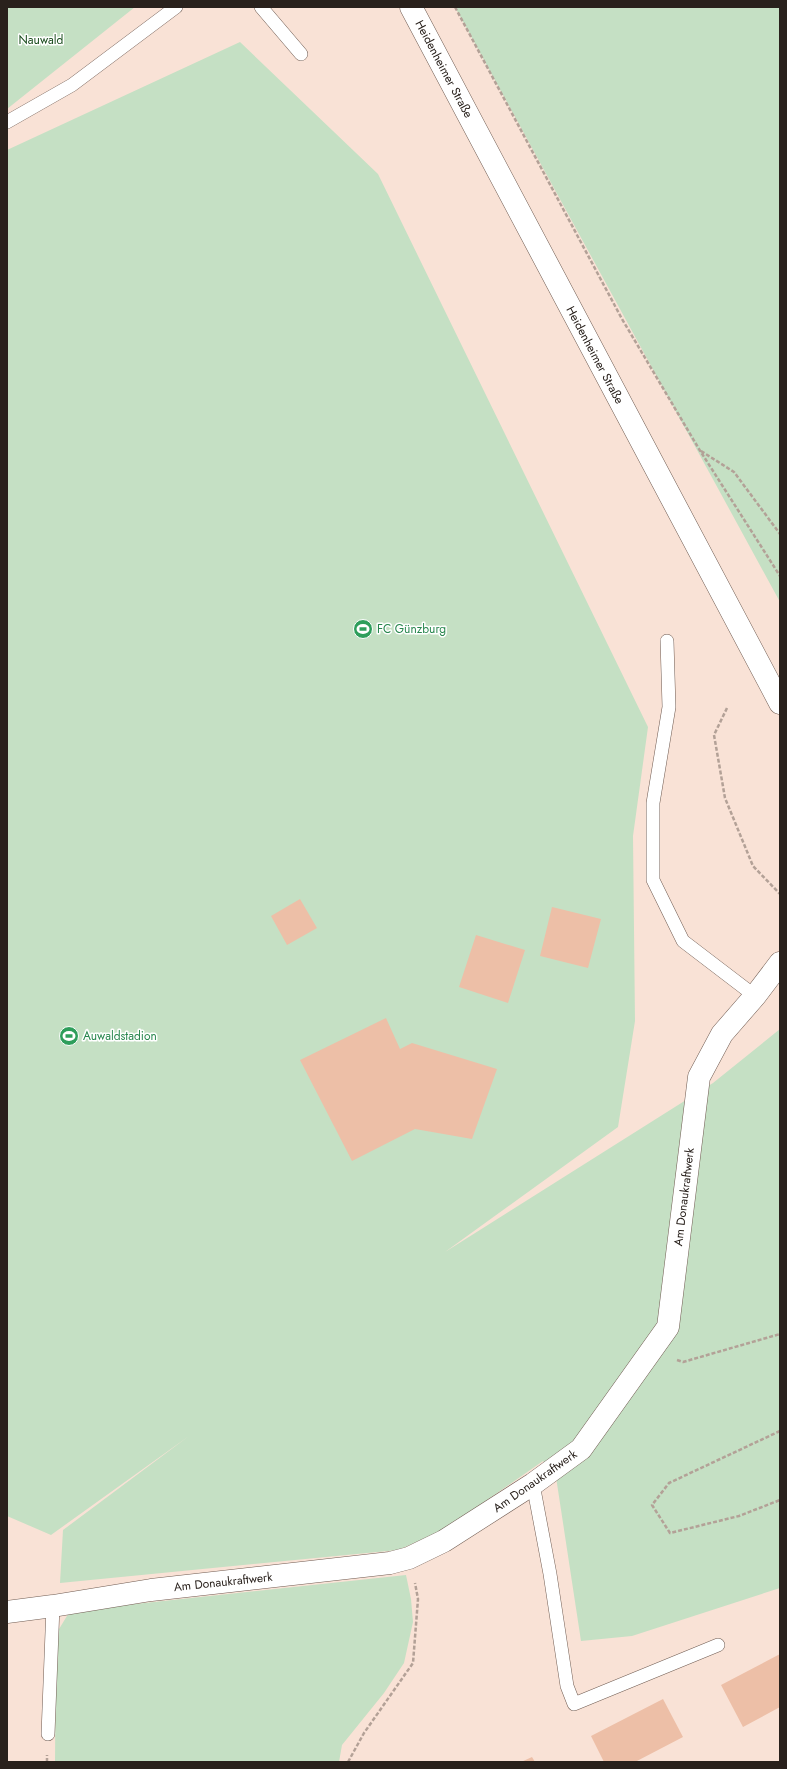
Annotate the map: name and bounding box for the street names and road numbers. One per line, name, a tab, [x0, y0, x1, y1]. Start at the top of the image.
street label: Heidenheimer Straße	[411, 17, 477, 121]
street label: Heidenheimer Straße	[562, 303, 628, 407]
street label: Am Donaukraftwerk	[669, 1146, 699, 1247]
street label: Am Donaukraftwerk	[489, 1445, 581, 1517]
street label: Am Donaukraftwerk	[173, 1568, 274, 1596]

